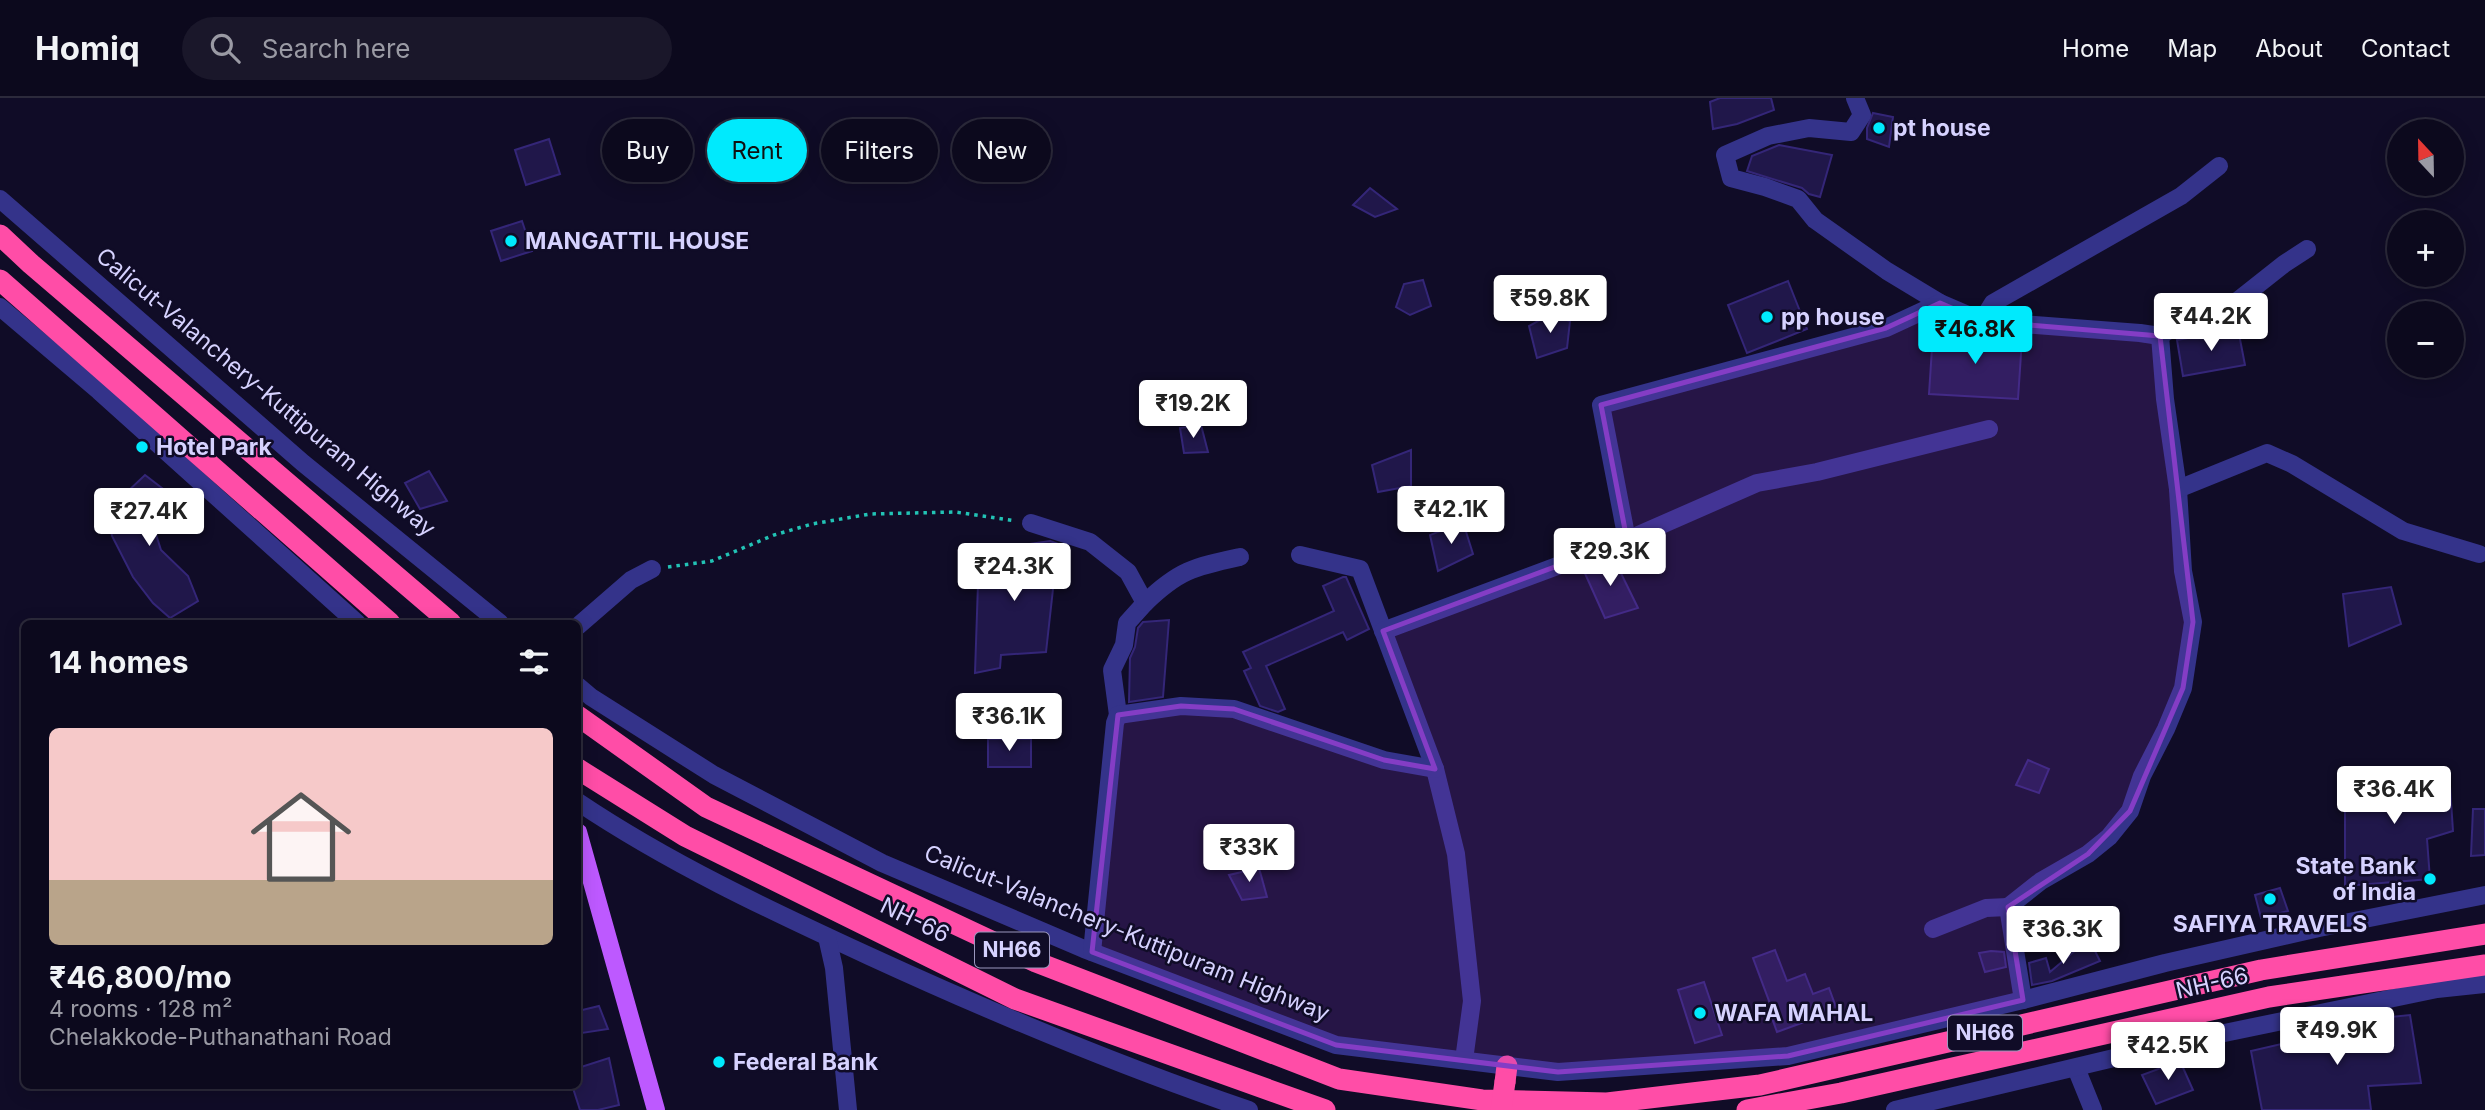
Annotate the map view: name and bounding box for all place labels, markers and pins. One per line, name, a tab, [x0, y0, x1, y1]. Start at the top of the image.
place label: pt house	[1893, 114, 1991, 142]
marker: pt house	[1871, 120, 1887, 136]
place label: MANGATTIL HOUSE	[525, 227, 749, 255]
marker: MANGATTIL HOUSE	[503, 233, 519, 249]
pin: ₹59.8K	[1493, 275, 1607, 335]
pin: ₹44.2K	[2154, 294, 2268, 353]
place label: pp house	[1781, 303, 1885, 331]
pin: ₹46.8K	[1918, 306, 2032, 366]
marker: pp house	[1759, 309, 1775, 325]
pin: ₹19.2K	[1136, 380, 1250, 440]
place label: Hotel Park	[156, 433, 273, 461]
marker: Hotel Park	[134, 439, 150, 455]
pin: ₹42.1K	[1394, 486, 1508, 546]
pin: ₹27.4K	[92, 489, 206, 548]
pin: ₹29.3K	[1553, 528, 1667, 588]
pin: ₹24.3K	[957, 544, 1071, 603]
pin: ₹36.1K	[952, 694, 1066, 753]
pin: ₹36.4K	[2337, 766, 2451, 826]
pin: ₹33K	[1208, 824, 1290, 884]
place label: State Bank of India	[2295, 852, 2417, 906]
marker: State Bank of India	[2422, 871, 2438, 887]
marker: SAFIYA TRAVELS	[2262, 891, 2278, 907]
pin: ₹36.3K	[2006, 906, 2120, 966]
place label: SAFIYA TRAVELS	[2173, 910, 2367, 938]
place label: WAFA MAHAL	[1714, 999, 1873, 1027]
marker: WAFA MAHAL	[1692, 1005, 1708, 1021]
pin: ₹49.9K	[2280, 1007, 2394, 1067]
pin: ₹42.5K	[2111, 1023, 2225, 1082]
place label: Federal Bank	[733, 1048, 879, 1076]
marker: Federal Bank	[711, 1054, 727, 1070]

